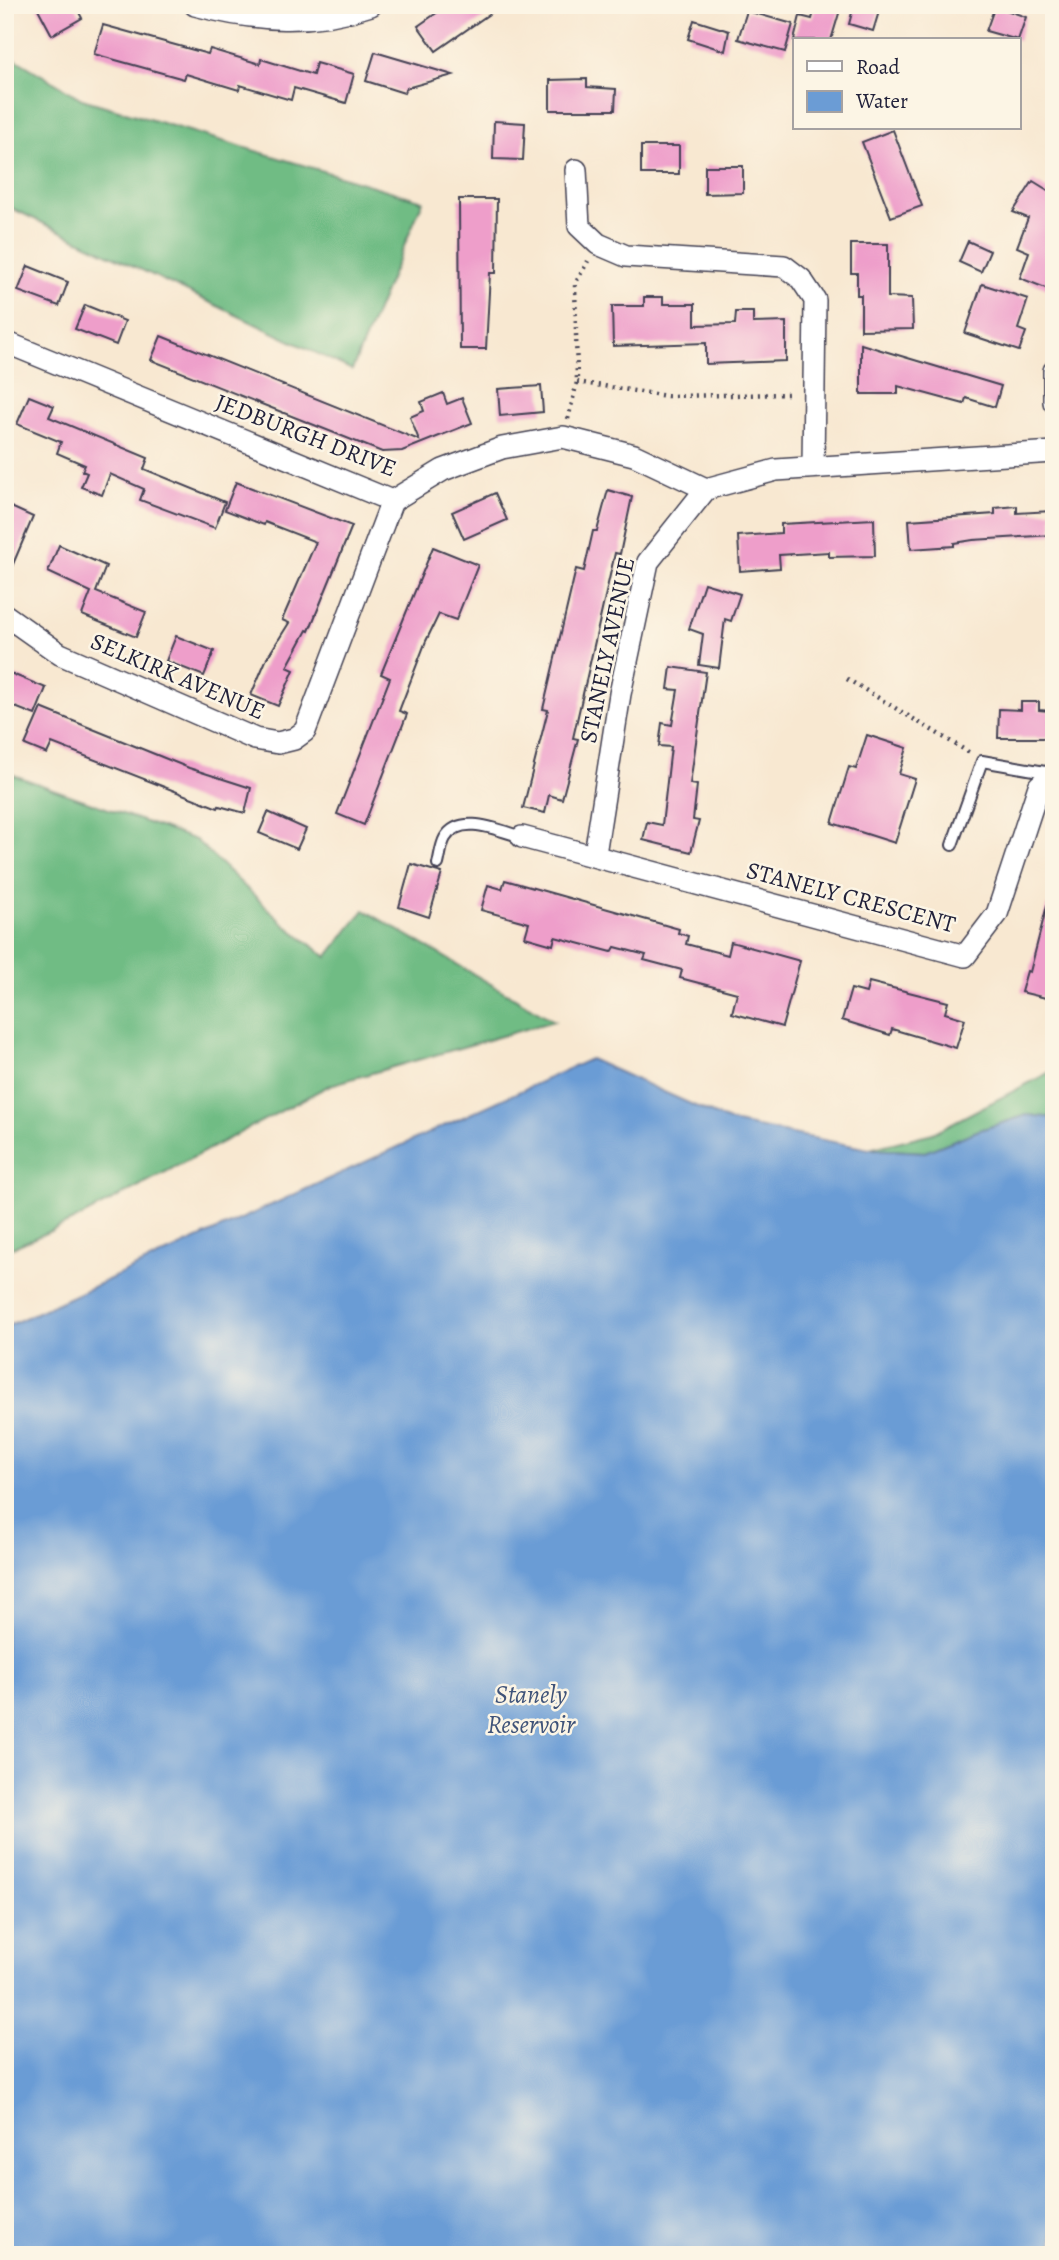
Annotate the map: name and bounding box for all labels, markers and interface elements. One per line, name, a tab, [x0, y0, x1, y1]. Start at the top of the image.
legend	[793, 38, 1020, 130]
text: Road	[856, 53, 900, 81]
text: Water	[855, 87, 908, 115]
street label: JEDBURGH DRIVE	[211, 386, 401, 484]
street label: STANELY AVENUE	[572, 554, 642, 746]
street label: SELKIRK AVENUE	[86, 625, 270, 727]
street label: STANELY CRESCENT	[743, 854, 959, 940]
water label: Stanely Reservoir	[487, 1677, 576, 1742]

